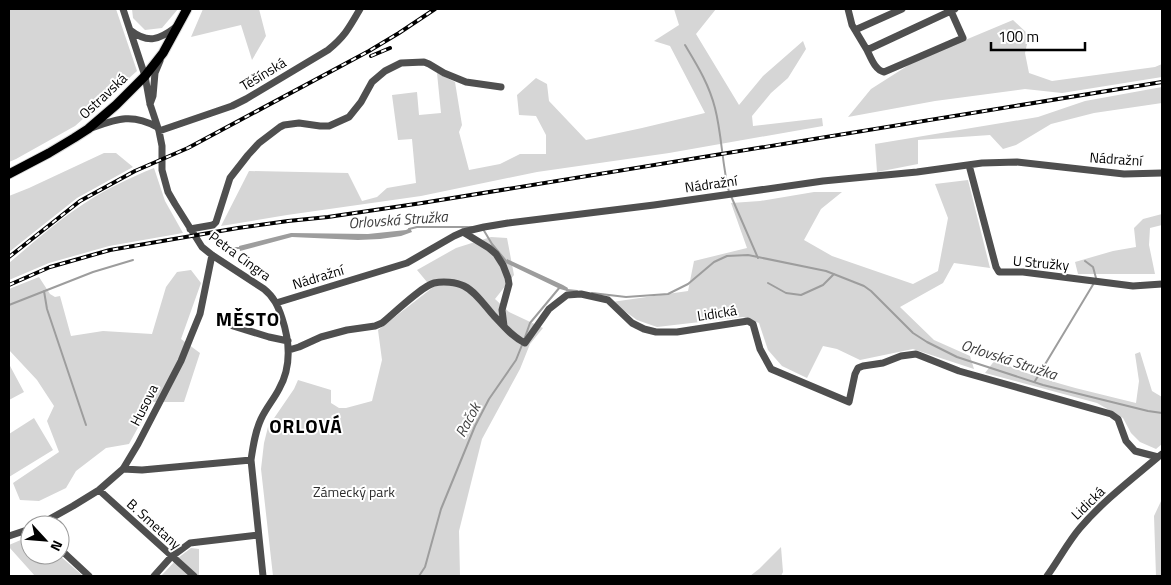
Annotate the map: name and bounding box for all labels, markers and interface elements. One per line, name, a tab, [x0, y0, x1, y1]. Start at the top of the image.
scale bar	[991, 20, 1085, 52]
text: 100 m	[998, 25, 1039, 48]
street label: Těšínská	[236, 52, 290, 96]
street label: Ostravská	[74, 68, 132, 124]
street label: Nádražní	[1089, 146, 1144, 171]
street label: Nádražní	[683, 169, 739, 198]
water label: Orlovská Stružka	[347, 204, 450, 234]
street label: Petra Cingra	[205, 226, 276, 285]
street label: U Stružky	[1012, 250, 1070, 275]
street label: Nádražní	[290, 259, 347, 294]
street label: Lidická	[696, 299, 738, 326]
district label: MĚSTO	[216, 304, 280, 333]
water label: Orlovská Stružka	[958, 333, 1062, 386]
street label: Husova	[124, 380, 163, 429]
water label: Račok	[449, 396, 487, 441]
district label: ORLOVÁ	[269, 411, 343, 440]
park label: Zámecký park	[313, 481, 395, 502]
street label: Lidická	[1066, 481, 1109, 524]
street label: B. Smetany	[122, 493, 186, 554]
north arrow	[20, 515, 70, 565]
text: N	[46, 537, 69, 555]

